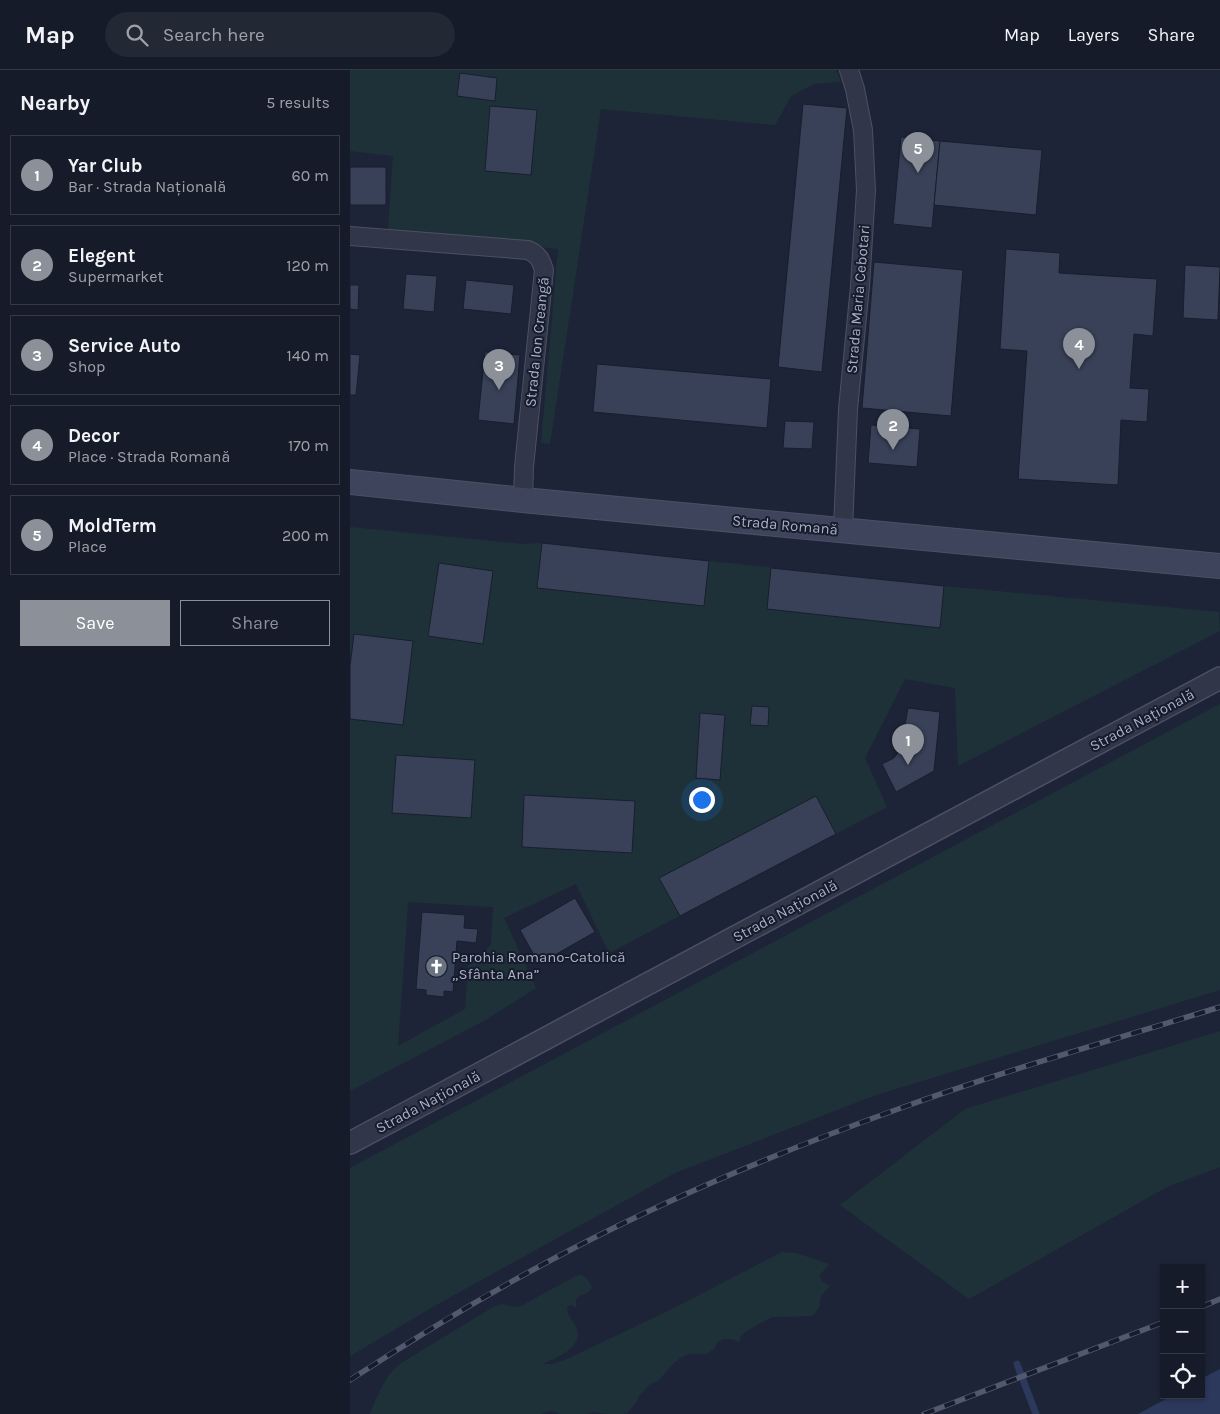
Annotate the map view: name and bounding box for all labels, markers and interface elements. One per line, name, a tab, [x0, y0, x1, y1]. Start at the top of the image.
search box	[105, 12, 455, 57]
text: Map	[25, 21, 75, 49]
icon: search	[123, 21, 151, 49]
text: Search here	[163, 24, 265, 46]
text: Map	[1004, 24, 1040, 46]
text: Layers	[1068, 24, 1120, 46]
text: Share	[1148, 24, 1195, 46]
text: Nearby	[20, 91, 90, 115]
text: 5 results	[266, 93, 330, 112]
pin: 5	[902, 132, 934, 173]
text: Yar Club	[68, 155, 143, 177]
text: 1	[34, 166, 40, 185]
text: 60 m	[292, 166, 329, 185]
text: Bar · Strada Națională	[68, 177, 226, 196]
street label: Strada Maria Cebotari	[843, 224, 873, 374]
text: Elegent	[68, 245, 135, 267]
text: 2	[32, 256, 42, 275]
text: 120 m	[286, 256, 329, 275]
text: Supermarket	[68, 267, 164, 286]
street label: Strada Ion Creangă	[521, 276, 553, 408]
pin: 4	[1063, 328, 1095, 369]
text: Service Auto	[68, 335, 181, 357]
text: 3	[32, 346, 42, 365]
text: 140 m	[287, 346, 329, 365]
pin: 3	[483, 349, 515, 390]
text: Shop	[68, 357, 105, 376]
pin: 2	[877, 409, 909, 450]
text: Decor	[68, 425, 119, 447]
text: 4	[32, 436, 42, 455]
text: 170 m	[288, 436, 329, 455]
text: Place · Strada Romană	[68, 447, 230, 466]
street label: Strada Romană	[731, 511, 839, 539]
text: MoldTerm	[68, 515, 157, 537]
text: 5	[32, 526, 42, 545]
text: 200 m	[282, 526, 329, 545]
text: Place	[68, 537, 107, 556]
button: Save	[20, 600, 170, 646]
button: Share	[180, 600, 330, 646]
street label: Strada Națională	[1087, 685, 1197, 755]
pin: 1	[892, 724, 924, 765]
your location	[689, 787, 715, 813]
street label: Strada Națională	[730, 876, 840, 946]
place label: Parohia Romano-Catolică „Sfânta Ana”	[452, 948, 626, 983]
church icon: Parohia Romano-Catolică „Sfânta Ana”	[424, 954, 448, 978]
street label: Strada Națională	[373, 1067, 483, 1137]
map controls	[1160, 1264, 1205, 1399]
button: +	[1160, 1264, 1205, 1309]
button: −	[1160, 1309, 1205, 1354]
button: locate	[1160, 1354, 1205, 1399]

